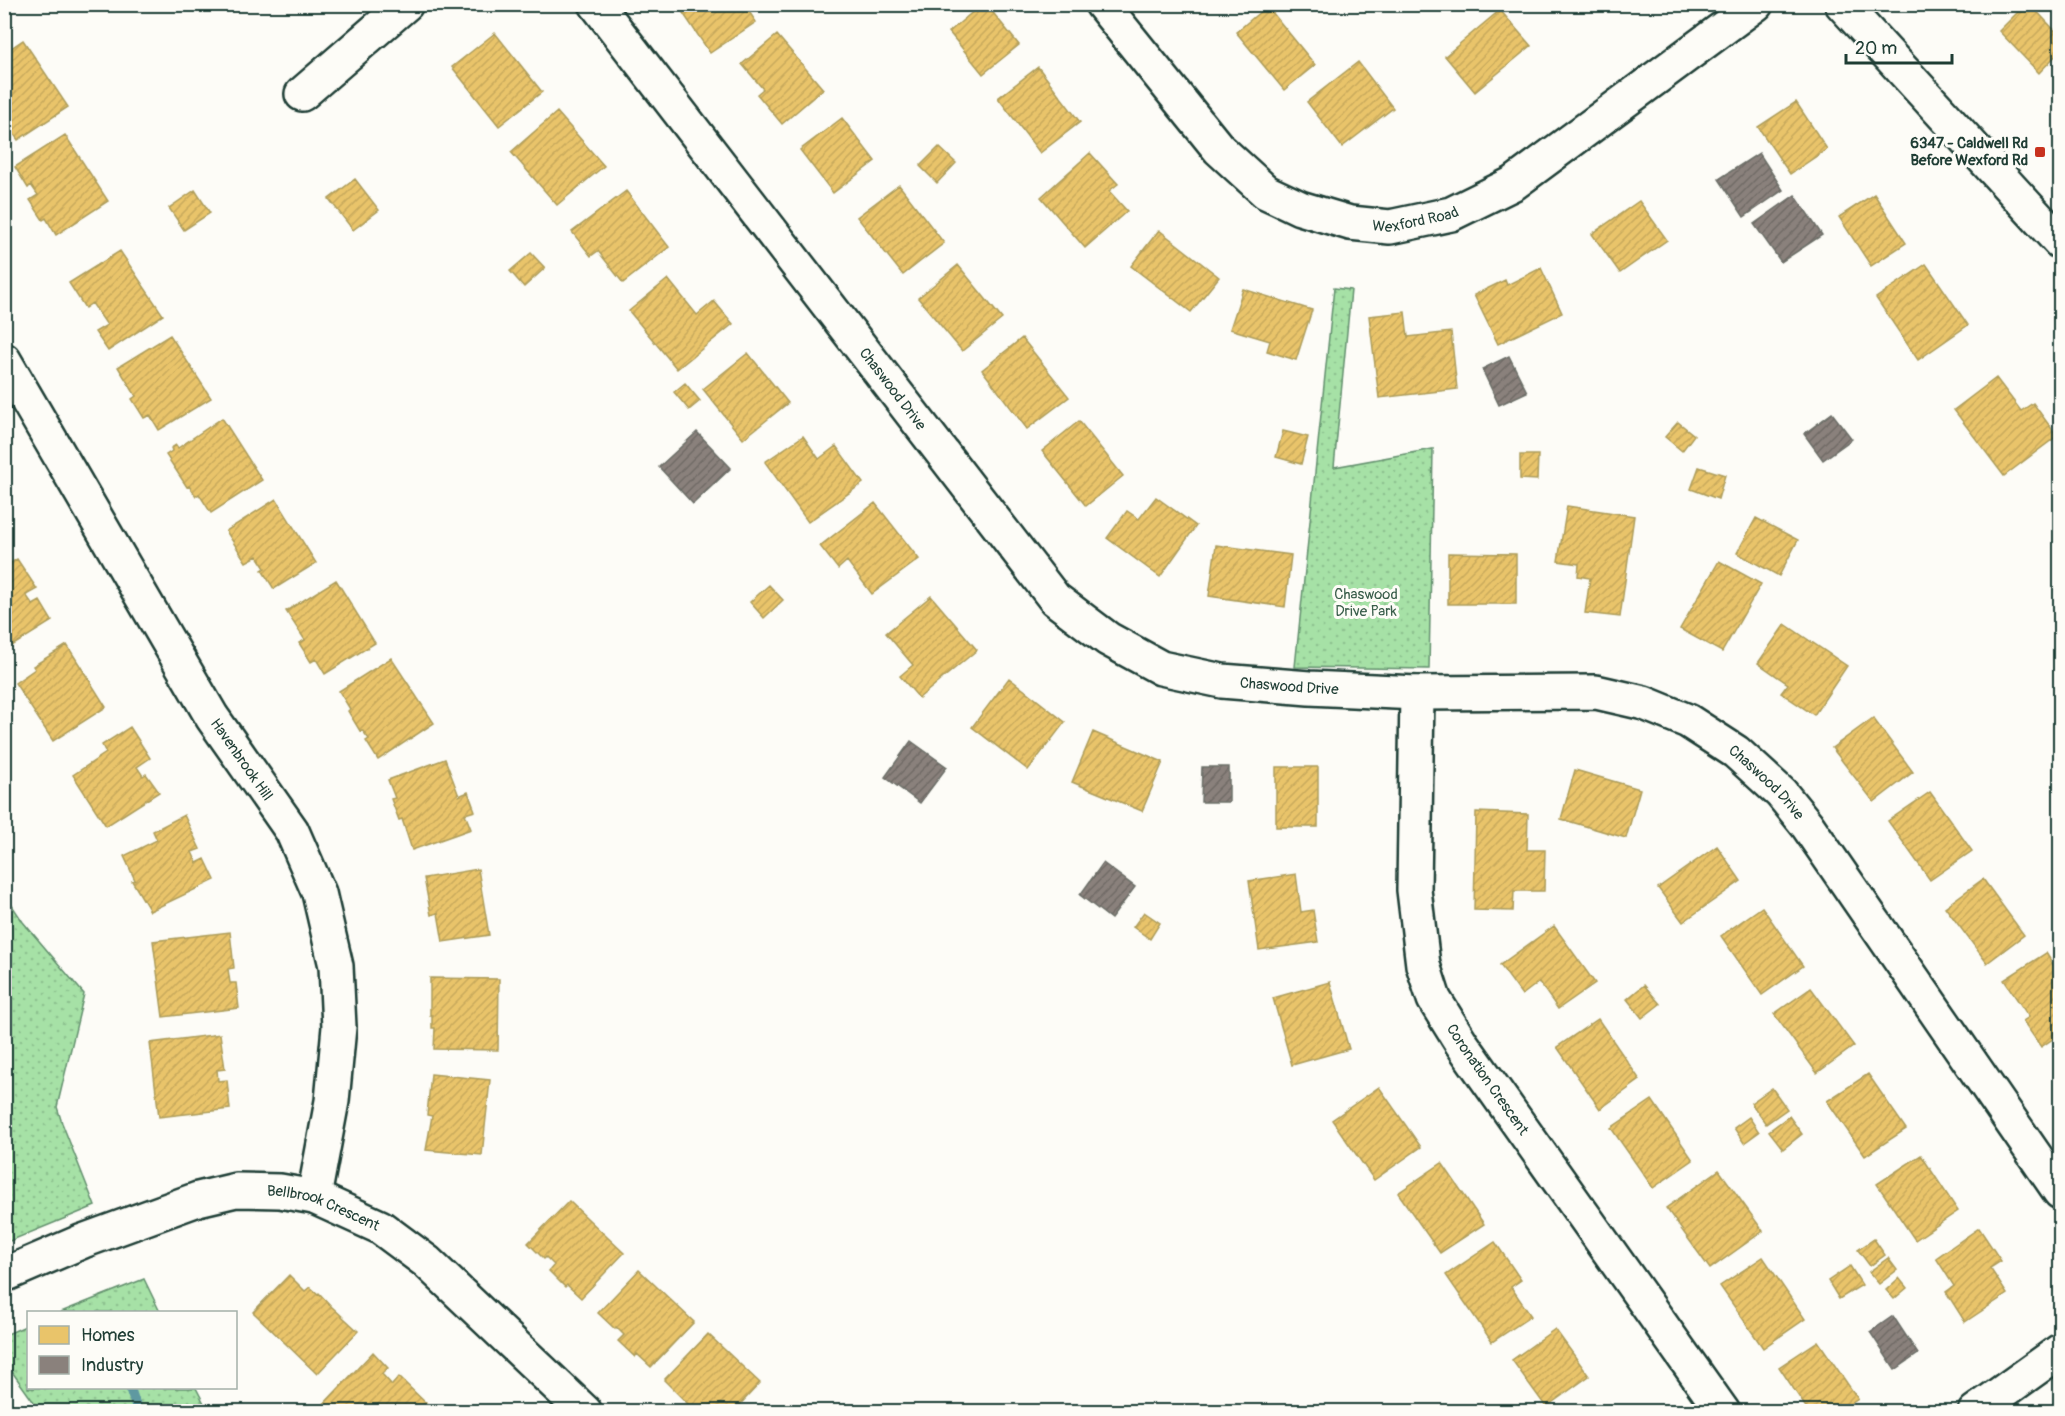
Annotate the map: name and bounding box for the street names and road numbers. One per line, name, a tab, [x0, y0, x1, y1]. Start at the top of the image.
street label: Wexford Road	[1371, 202, 1462, 237]
street label: Chaswood Drive	[855, 344, 931, 434]
street label: Chaswood Drive	[1239, 673, 1340, 699]
street label: Havenbrook Hill	[206, 715, 277, 804]
street label: Chaswood Drive	[1725, 741, 1809, 824]
street label: Coronation Crescent	[1442, 1020, 1534, 1139]
street label: Bellbrook Crescent	[267, 1181, 384, 1236]

